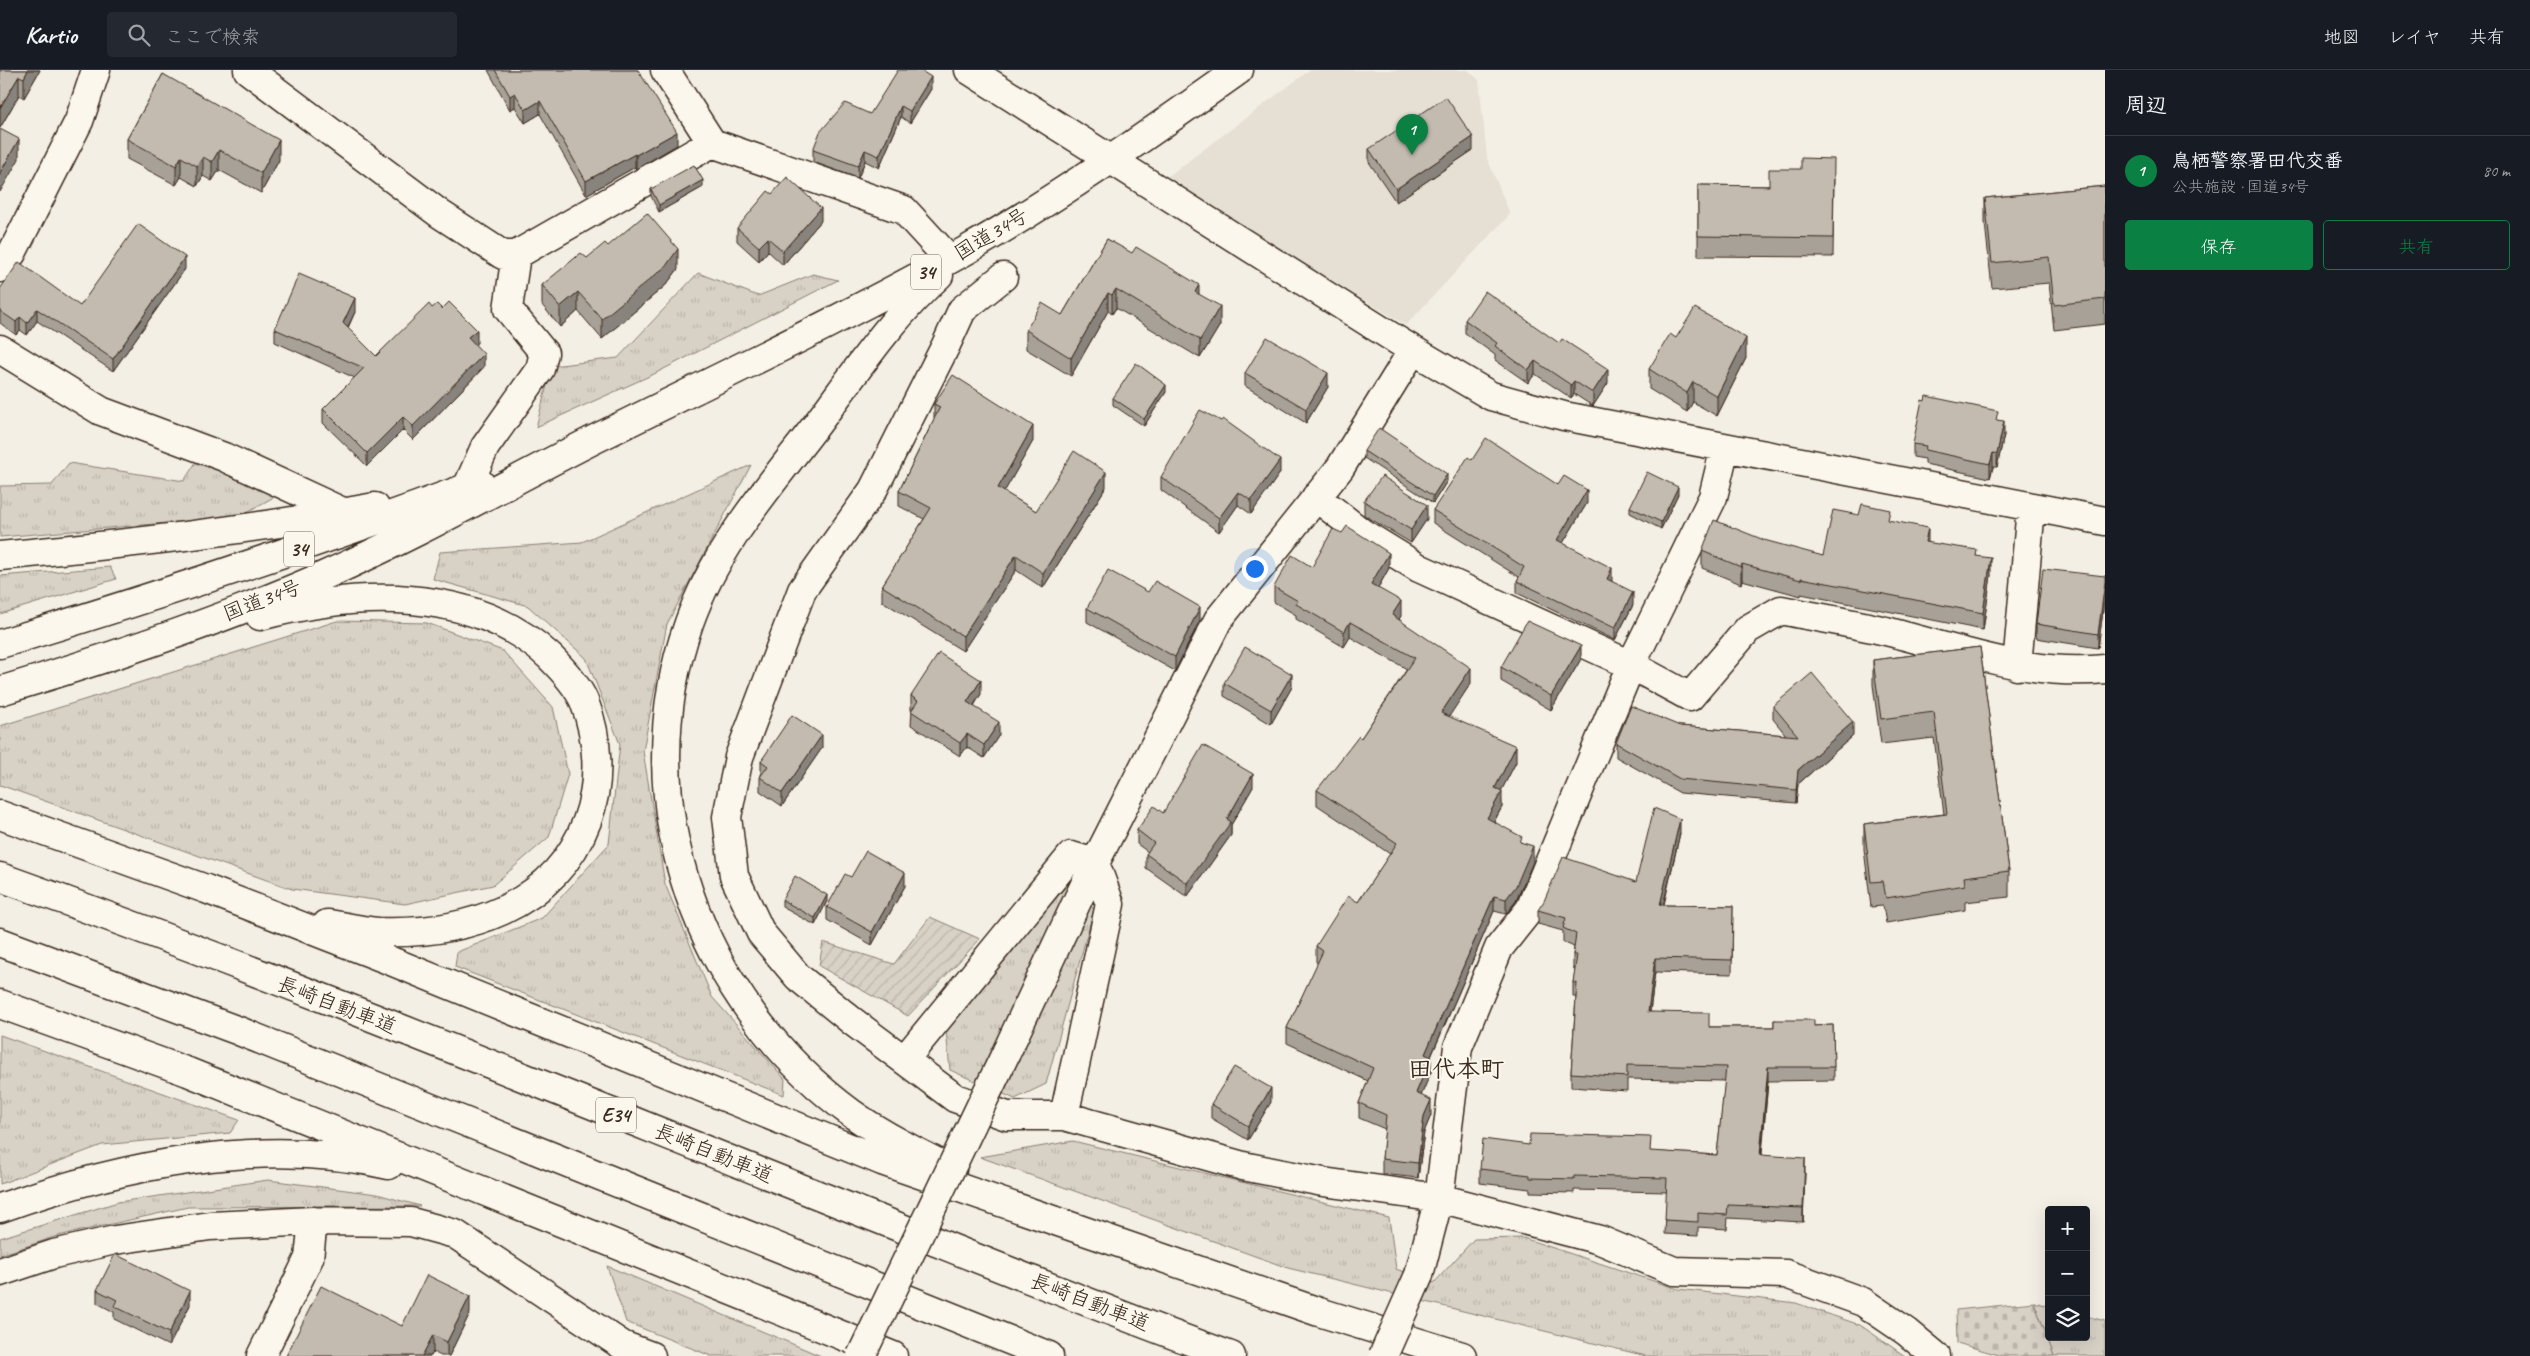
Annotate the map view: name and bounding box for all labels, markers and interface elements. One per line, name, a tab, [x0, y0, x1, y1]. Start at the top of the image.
search box	[107, 12, 457, 57]
text: Kartio	[25, 20, 77, 50]
icon: search	[125, 21, 153, 49]
text: ここで検索	[165, 25, 260, 49]
text: 地図	[2324, 26, 2360, 48]
text: レイヤ	[2388, 26, 2441, 48]
text: 共有	[2469, 26, 2505, 48]
text: 周辺	[2125, 92, 2167, 118]
pin: 1	[1396, 114, 1428, 155]
text: 鳥栖警察署田代交番	[2172, 149, 2343, 173]
text: 1	[2137, 161, 2145, 181]
text: 80 m	[2483, 161, 2510, 181]
text: 公共施設 · 国道34号	[2172, 177, 2309, 197]
street label: 国道34号	[949, 202, 1033, 266]
button: 保存	[2125, 220, 2313, 270]
button: 共有	[2323, 220, 2510, 270]
road number: 34	[911, 254, 941, 290]
road number: 34	[284, 532, 314, 566]
your location	[1242, 556, 1268, 582]
street label: 国道34号	[219, 573, 305, 627]
street label: 長崎自動車道	[274, 970, 400, 1040]
district label: 田代本町	[1408, 1054, 1504, 1084]
road number: E34	[596, 1098, 636, 1132]
street label: 長崎自動車道	[651, 1117, 777, 1189]
map controls	[2045, 1206, 2090, 1341]
button: +	[2045, 1206, 2090, 1251]
button: −	[2045, 1251, 2090, 1296]
street label: 長崎自動車道	[1027, 1267, 1153, 1337]
button: layers	[2045, 1296, 2090, 1341]

